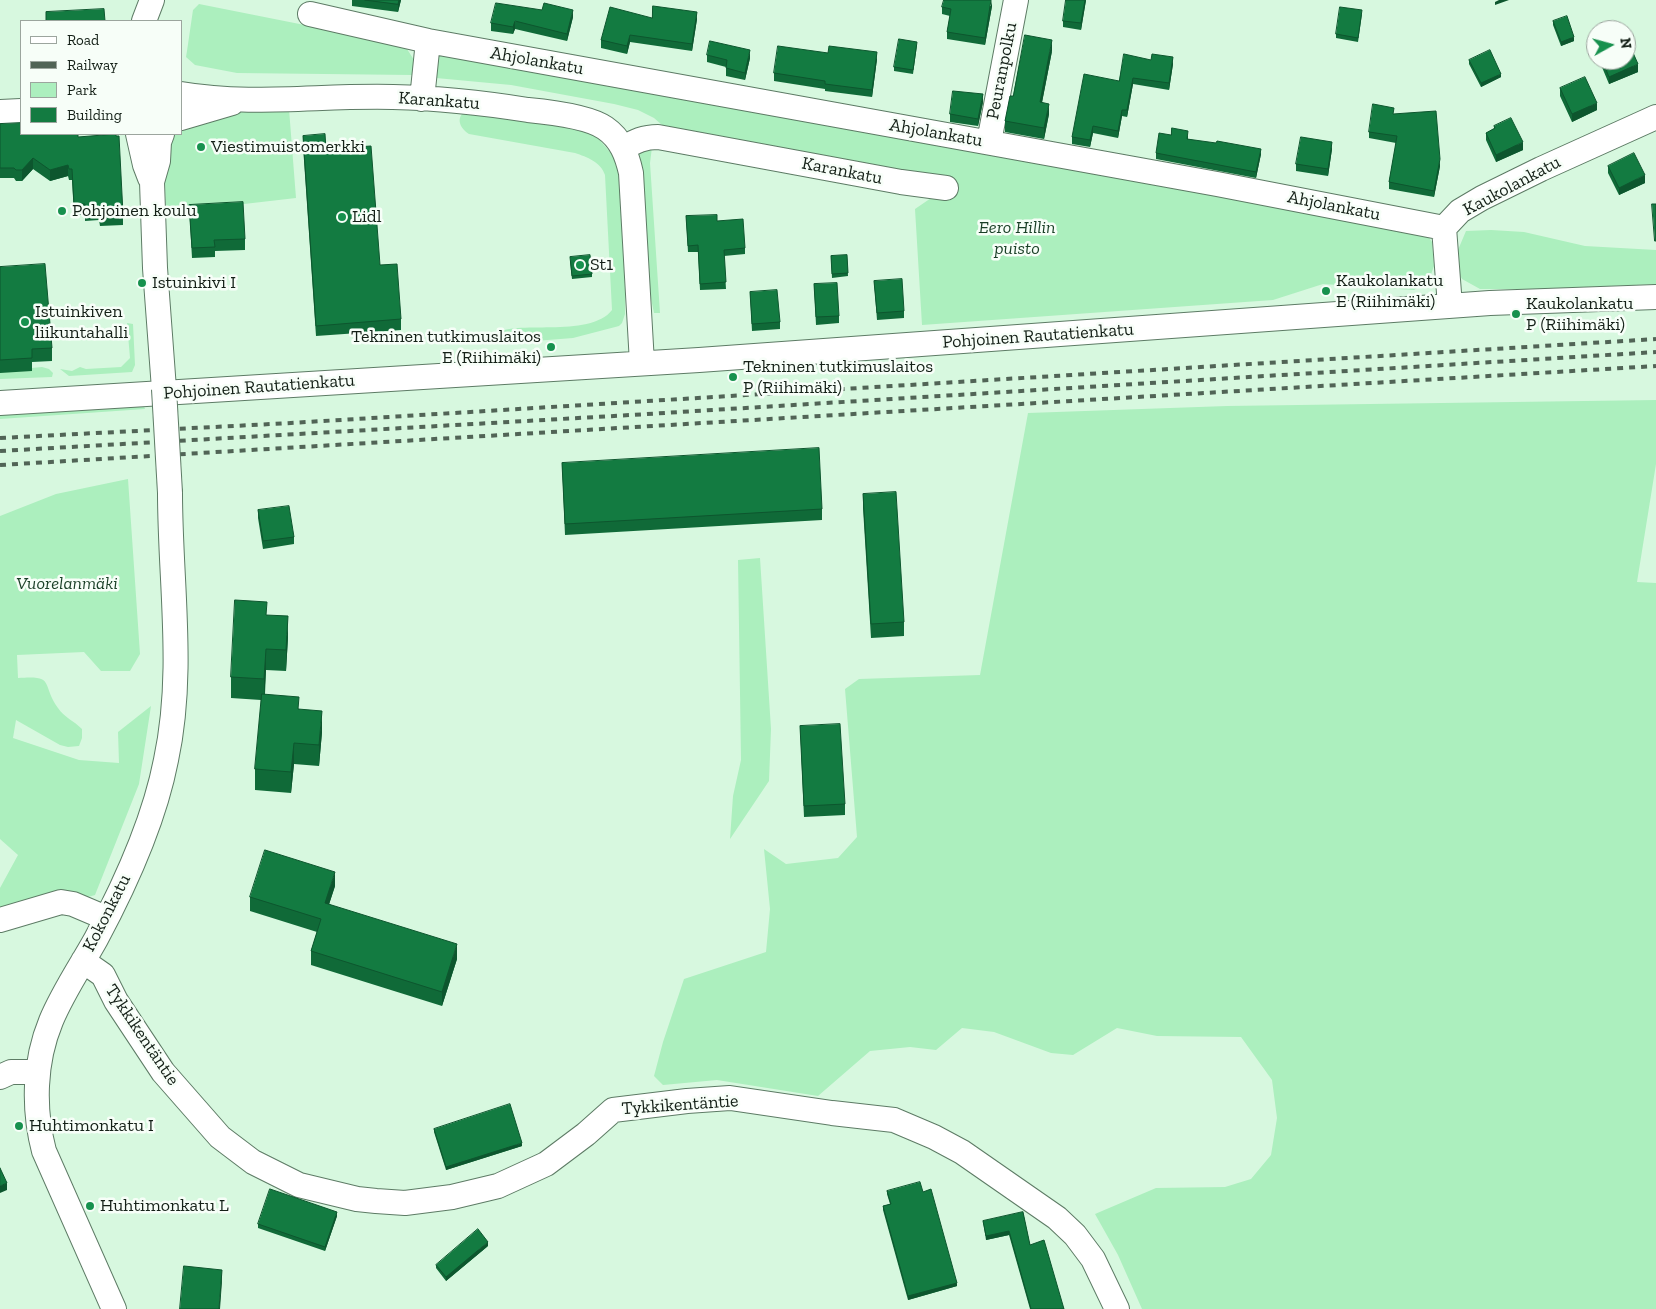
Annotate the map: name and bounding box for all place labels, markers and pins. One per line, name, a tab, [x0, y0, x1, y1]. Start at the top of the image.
place label: Viestimuistomerkki	[211, 136, 365, 158]
marker: Viestimuistomerkki	[195, 141, 207, 153]
place label: Pohjoinen koulu	[72, 200, 197, 222]
marker: Pohjoinen koulu	[56, 205, 68, 217]
place label: Lidl	[352, 206, 382, 228]
marker: Lidl	[336, 211, 348, 223]
place label: St1	[590, 254, 613, 276]
marker: St1	[574, 259, 586, 271]
place label: Kaukolankatu E (Riihimäki)	[1336, 270, 1443, 312]
place label: Istuinkivi I	[152, 272, 236, 294]
marker: Istuinkivi I	[136, 277, 148, 289]
marker: Kaukolankatu E (Riihimäki)	[1320, 285, 1332, 297]
place label: Kaukolankatu P (Riihimäki)	[1526, 293, 1633, 336]
place label: Istuinkiven liikuntahalli	[35, 301, 128, 344]
marker: Kaukolankatu P (Riihimäki)	[1510, 308, 1522, 320]
marker: Istuinkiven liikuntahalli	[19, 316, 31, 328]
place label: Tekninen tutkimuslaitos E (Riihimäki)	[351, 326, 541, 368]
marker: Tekninen tutkimuslaitos E (Riihimäki)	[545, 341, 557, 353]
place label: Tekninen tutkimuslaitos P (Riihimäki)	[743, 356, 933, 398]
marker: Tekninen tutkimuslaitos P (Riihimäki)	[727, 371, 739, 383]
place label: Huhtimonkatu I	[29, 1115, 154, 1137]
marker: Huhtimonkatu I	[13, 1120, 25, 1132]
place label: Huhtimonkatu L	[100, 1195, 229, 1217]
marker: Huhtimonkatu L	[84, 1200, 96, 1212]

